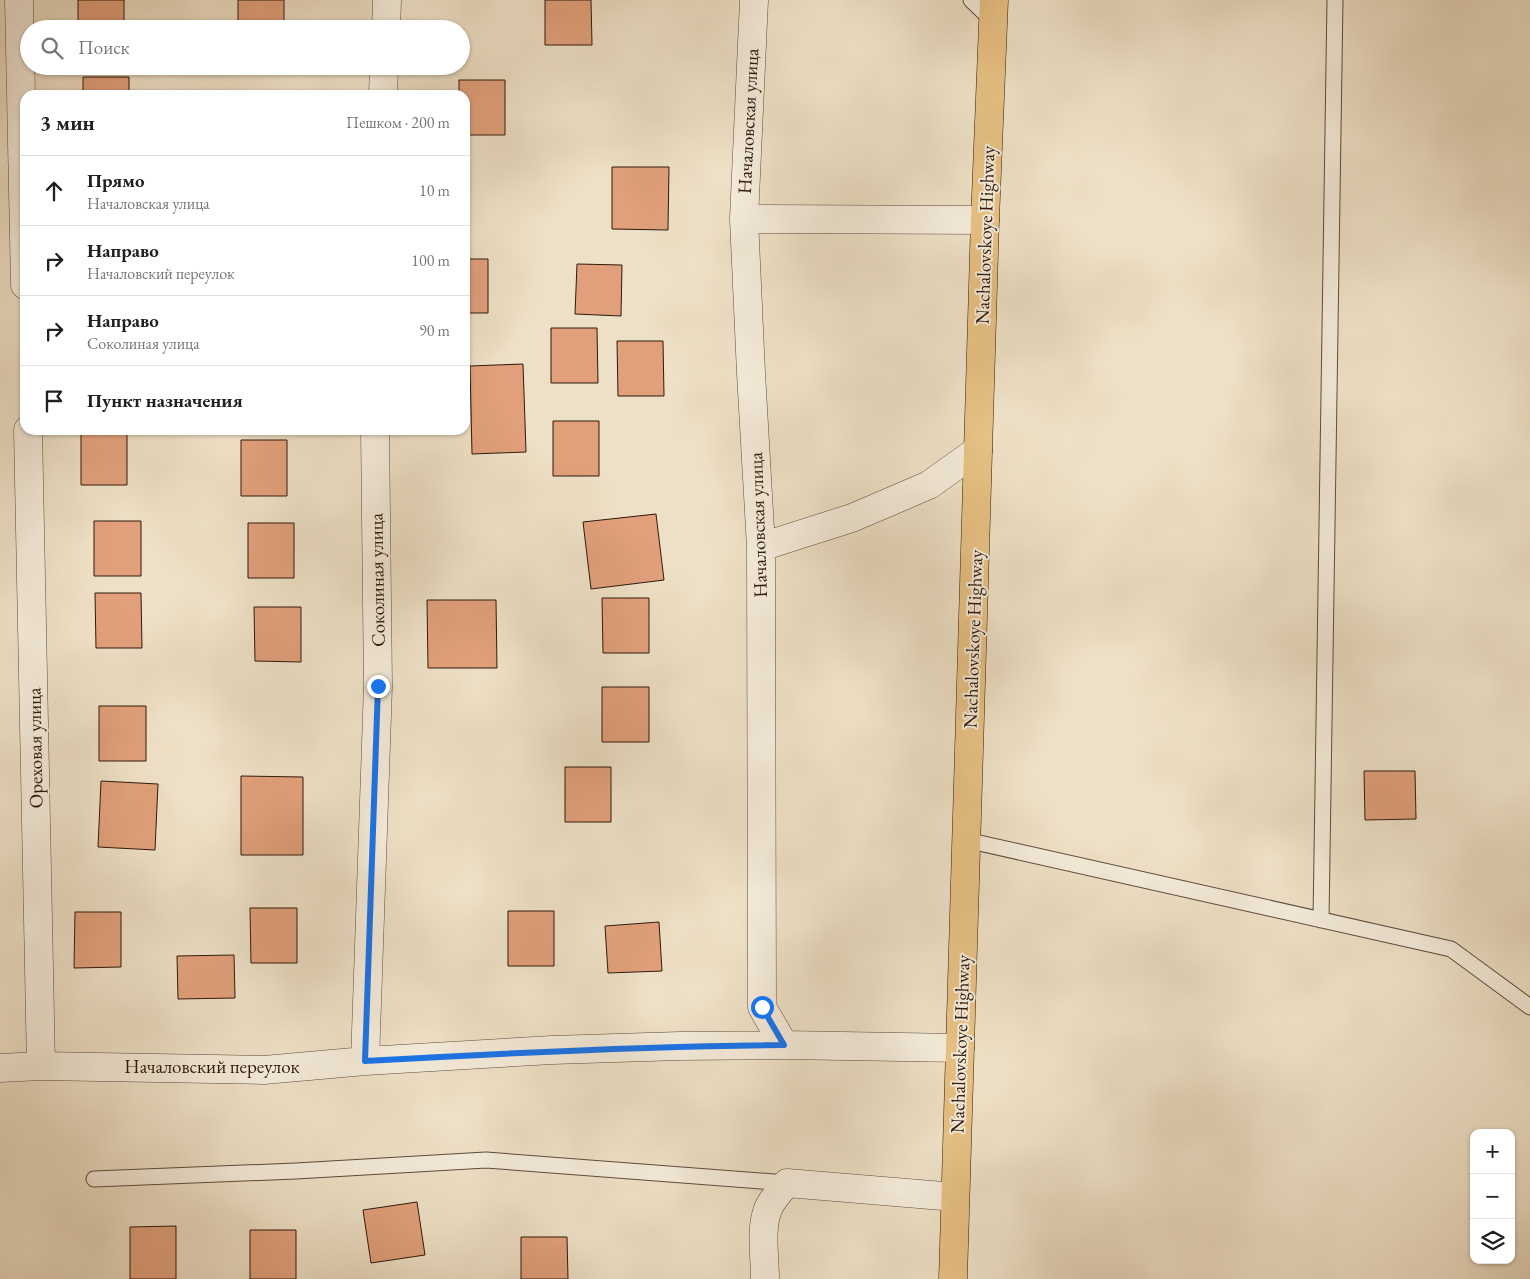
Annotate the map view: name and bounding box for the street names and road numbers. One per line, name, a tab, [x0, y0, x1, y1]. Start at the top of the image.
street label: Началовская улица	[732, 47, 764, 194]
street label: Nachalovskoye Highway	[969, 145, 1001, 325]
street label: Началовская улица	[743, 451, 773, 598]
street label: Соколиная улица	[363, 512, 391, 647]
street label: Nachalovskoye Highway	[957, 549, 989, 729]
street label: Ореховая улица	[21, 687, 49, 809]
street label: Nachalovskoye Highway	[944, 954, 976, 1134]
street label: Началовский переулок	[124, 1054, 300, 1079]

